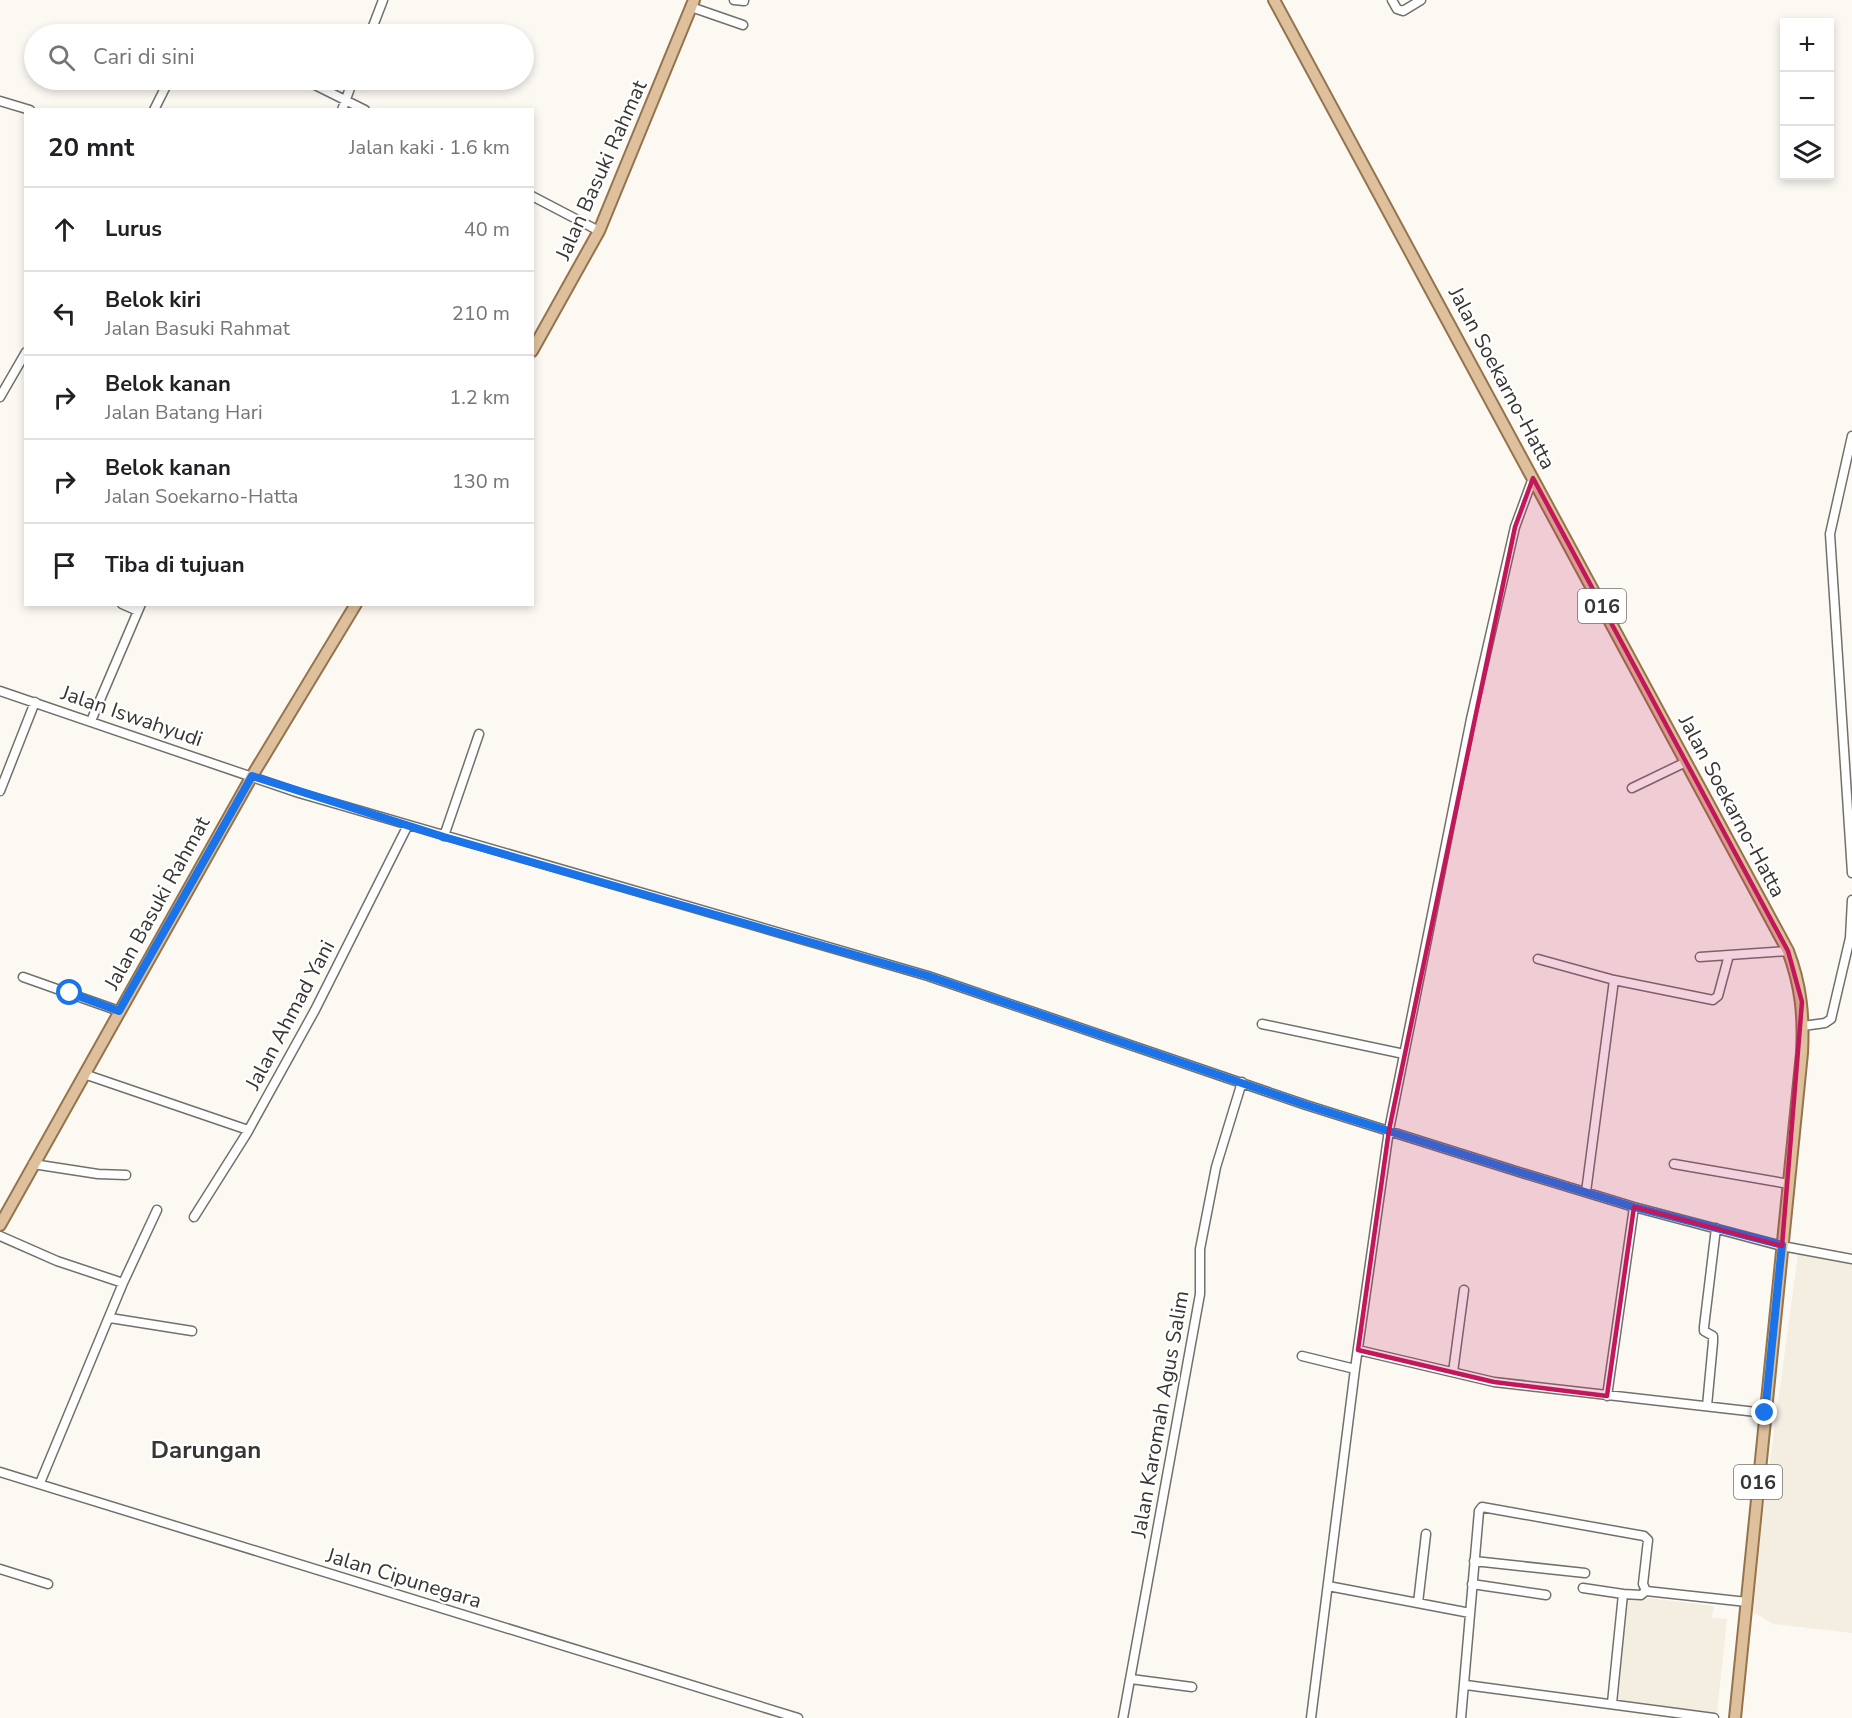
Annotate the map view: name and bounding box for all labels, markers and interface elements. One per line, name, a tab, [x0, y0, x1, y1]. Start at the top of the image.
map controls	[1780, 18, 1834, 180]
button: +	[1780, 18, 1834, 72]
search box	[24, 24, 534, 90]
icon: search	[45, 41, 78, 74]
text: Cari di sini	[93, 42, 195, 72]
button: −	[1780, 72, 1834, 126]
street label: Jalan Basuki Rahmat	[548, 75, 654, 265]
button: layers	[1780, 126, 1834, 180]
text: 20 mnt	[48, 130, 134, 165]
text: Jalan kaki · 1.6 km	[349, 134, 510, 161]
icon: ahead	[48, 213, 81, 246]
text: Lurus	[105, 214, 162, 244]
text: 40 m	[464, 216, 510, 243]
street label: Jalan Soekarno-Hatta	[1442, 281, 1562, 474]
text: Belok kiri	[105, 285, 201, 315]
icon: left	[48, 297, 81, 330]
text: 210 m	[452, 300, 510, 327]
text: Jalan Basuki Rahmat	[105, 315, 290, 342]
text: Belok kanan	[105, 369, 231, 399]
icon: right	[48, 381, 81, 414]
text: 1.2 km	[449, 384, 510, 411]
text: Jalan Batang Hari	[105, 399, 263, 426]
text: Belok kanan	[105, 453, 231, 483]
icon: right	[48, 465, 81, 498]
text: 130 m	[452, 468, 510, 495]
text: Jalan Soekarno-Hatta	[105, 483, 298, 510]
icon: arrive	[48, 549, 81, 582]
text: Tiba di tujuan	[105, 550, 245, 580]
road number: 016	[1578, 589, 1626, 623]
street label: Jalan Iswahyudi	[57, 678, 207, 753]
street label: Jalan Soekarno-Hatta	[1672, 709, 1792, 902]
street label: Jalan Basuki Rahmat	[97, 811, 217, 996]
street label: Jalan Ahmad Yani	[238, 935, 341, 1095]
route start	[56, 979, 82, 1005]
street label: Jalan Karomah Agus Salim	[1124, 1288, 1196, 1541]
route end	[1751, 1399, 1777, 1425]
district label: Darungan	[151, 1434, 261, 1466]
road number: 016	[1734, 1465, 1782, 1499]
street label: Jalan Cipunegara	[322, 1541, 485, 1615]

